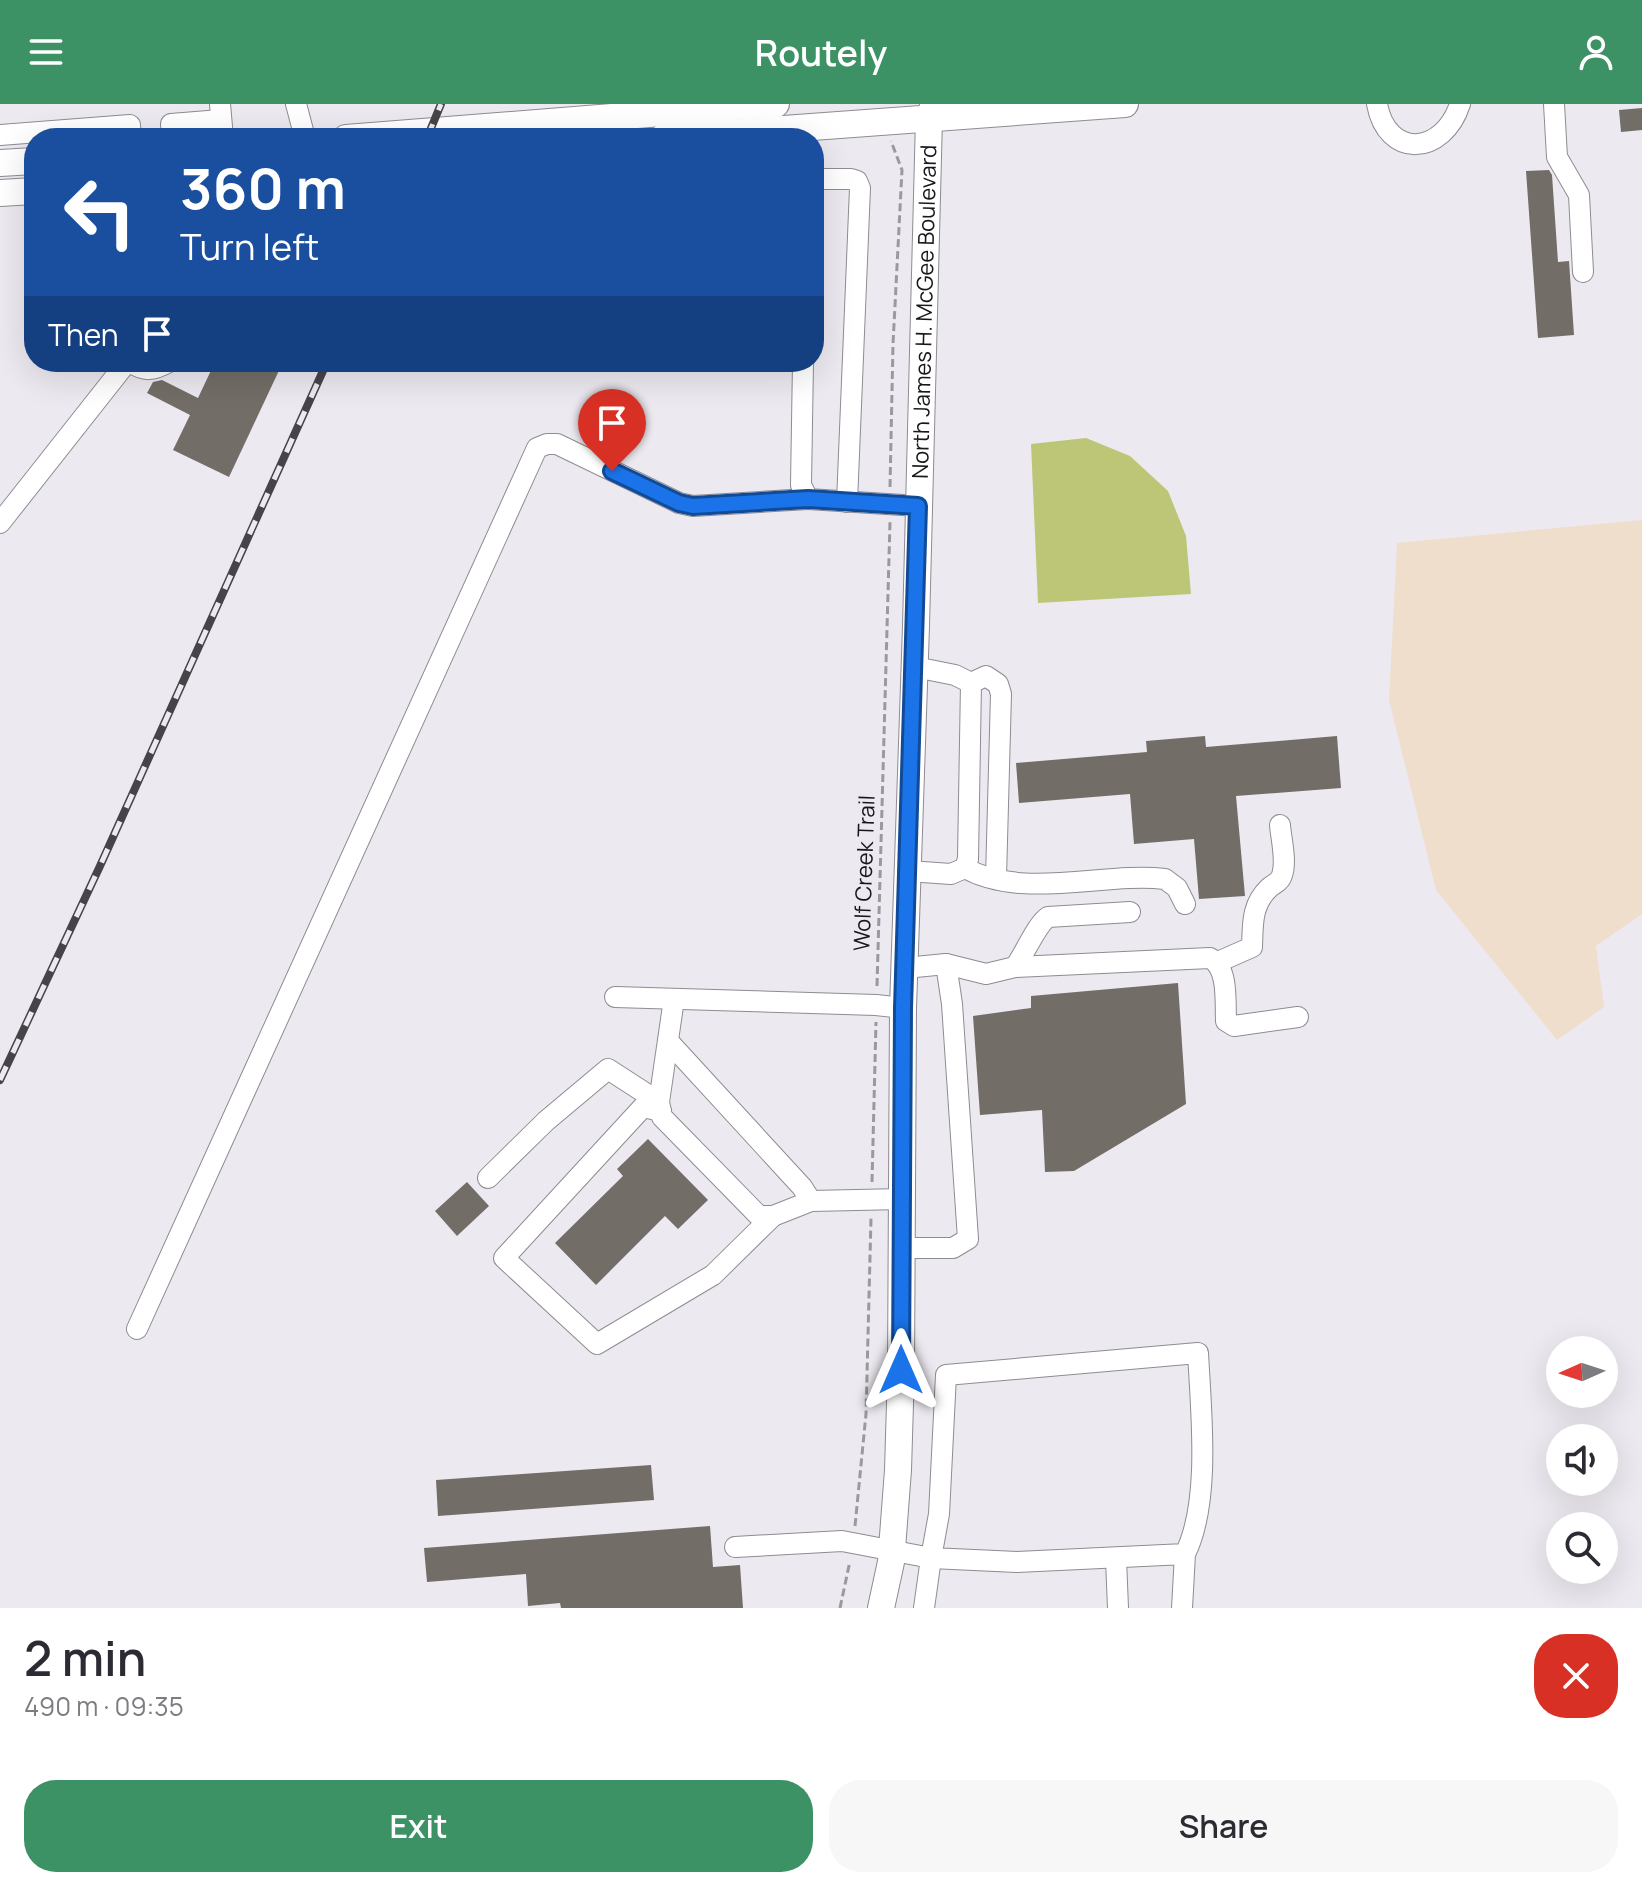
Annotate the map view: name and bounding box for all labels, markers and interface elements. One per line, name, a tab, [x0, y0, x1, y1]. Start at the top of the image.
text: Routely	[755, 28, 887, 77]
icon: menu	[24, 30, 68, 74]
icon: person	[1574, 30, 1618, 74]
street label: North James H. McGee Boulevard	[905, 144, 943, 479]
text: 360 m	[180, 149, 346, 226]
icon: left	[48, 160, 152, 264]
text: Turn left	[180, 222, 319, 271]
icon: arrive	[135, 312, 179, 356]
text: Then	[48, 314, 119, 355]
pin	[578, 389, 646, 471]
icon: arrive	[590, 401, 634, 445]
street label: Wolf Creek Trail	[846, 794, 882, 952]
position arrow	[859, 1328, 943, 1412]
north arrow	[1546, 1336, 1618, 1408]
map controls	[1546, 1336, 1618, 1584]
button: sound	[1546, 1424, 1618, 1496]
button: search	[1546, 1512, 1618, 1584]
text: 2 min	[24, 1625, 146, 1690]
button: close	[1534, 1634, 1618, 1718]
text: 490 m · 09:35	[24, 1688, 184, 1724]
button: Exit	[24, 1780, 813, 1872]
button: Share	[829, 1780, 1618, 1872]

